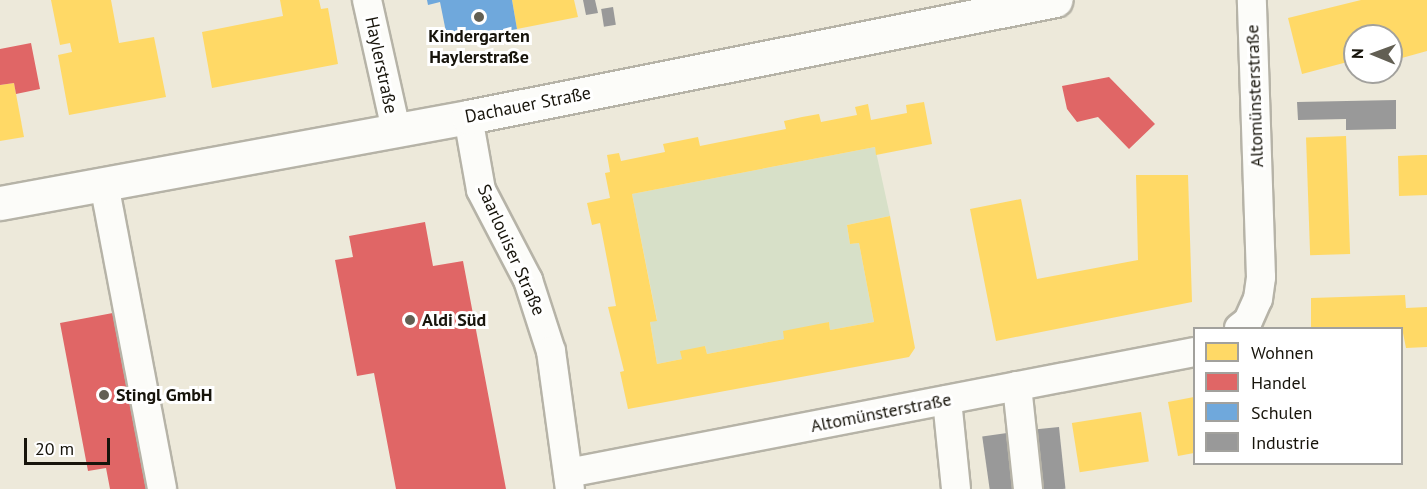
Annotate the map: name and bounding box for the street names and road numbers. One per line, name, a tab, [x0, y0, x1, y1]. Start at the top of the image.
street label: Haylerstraße	[360, 15, 402, 115]
street label: Altomünsterstraße	[1242, 24, 1268, 168]
street label: Dachauer Straße	[463, 82, 593, 128]
street label: Saarlouiser Straße	[472, 181, 550, 319]
street label: Altomünsterstraße	[809, 389, 953, 437]

